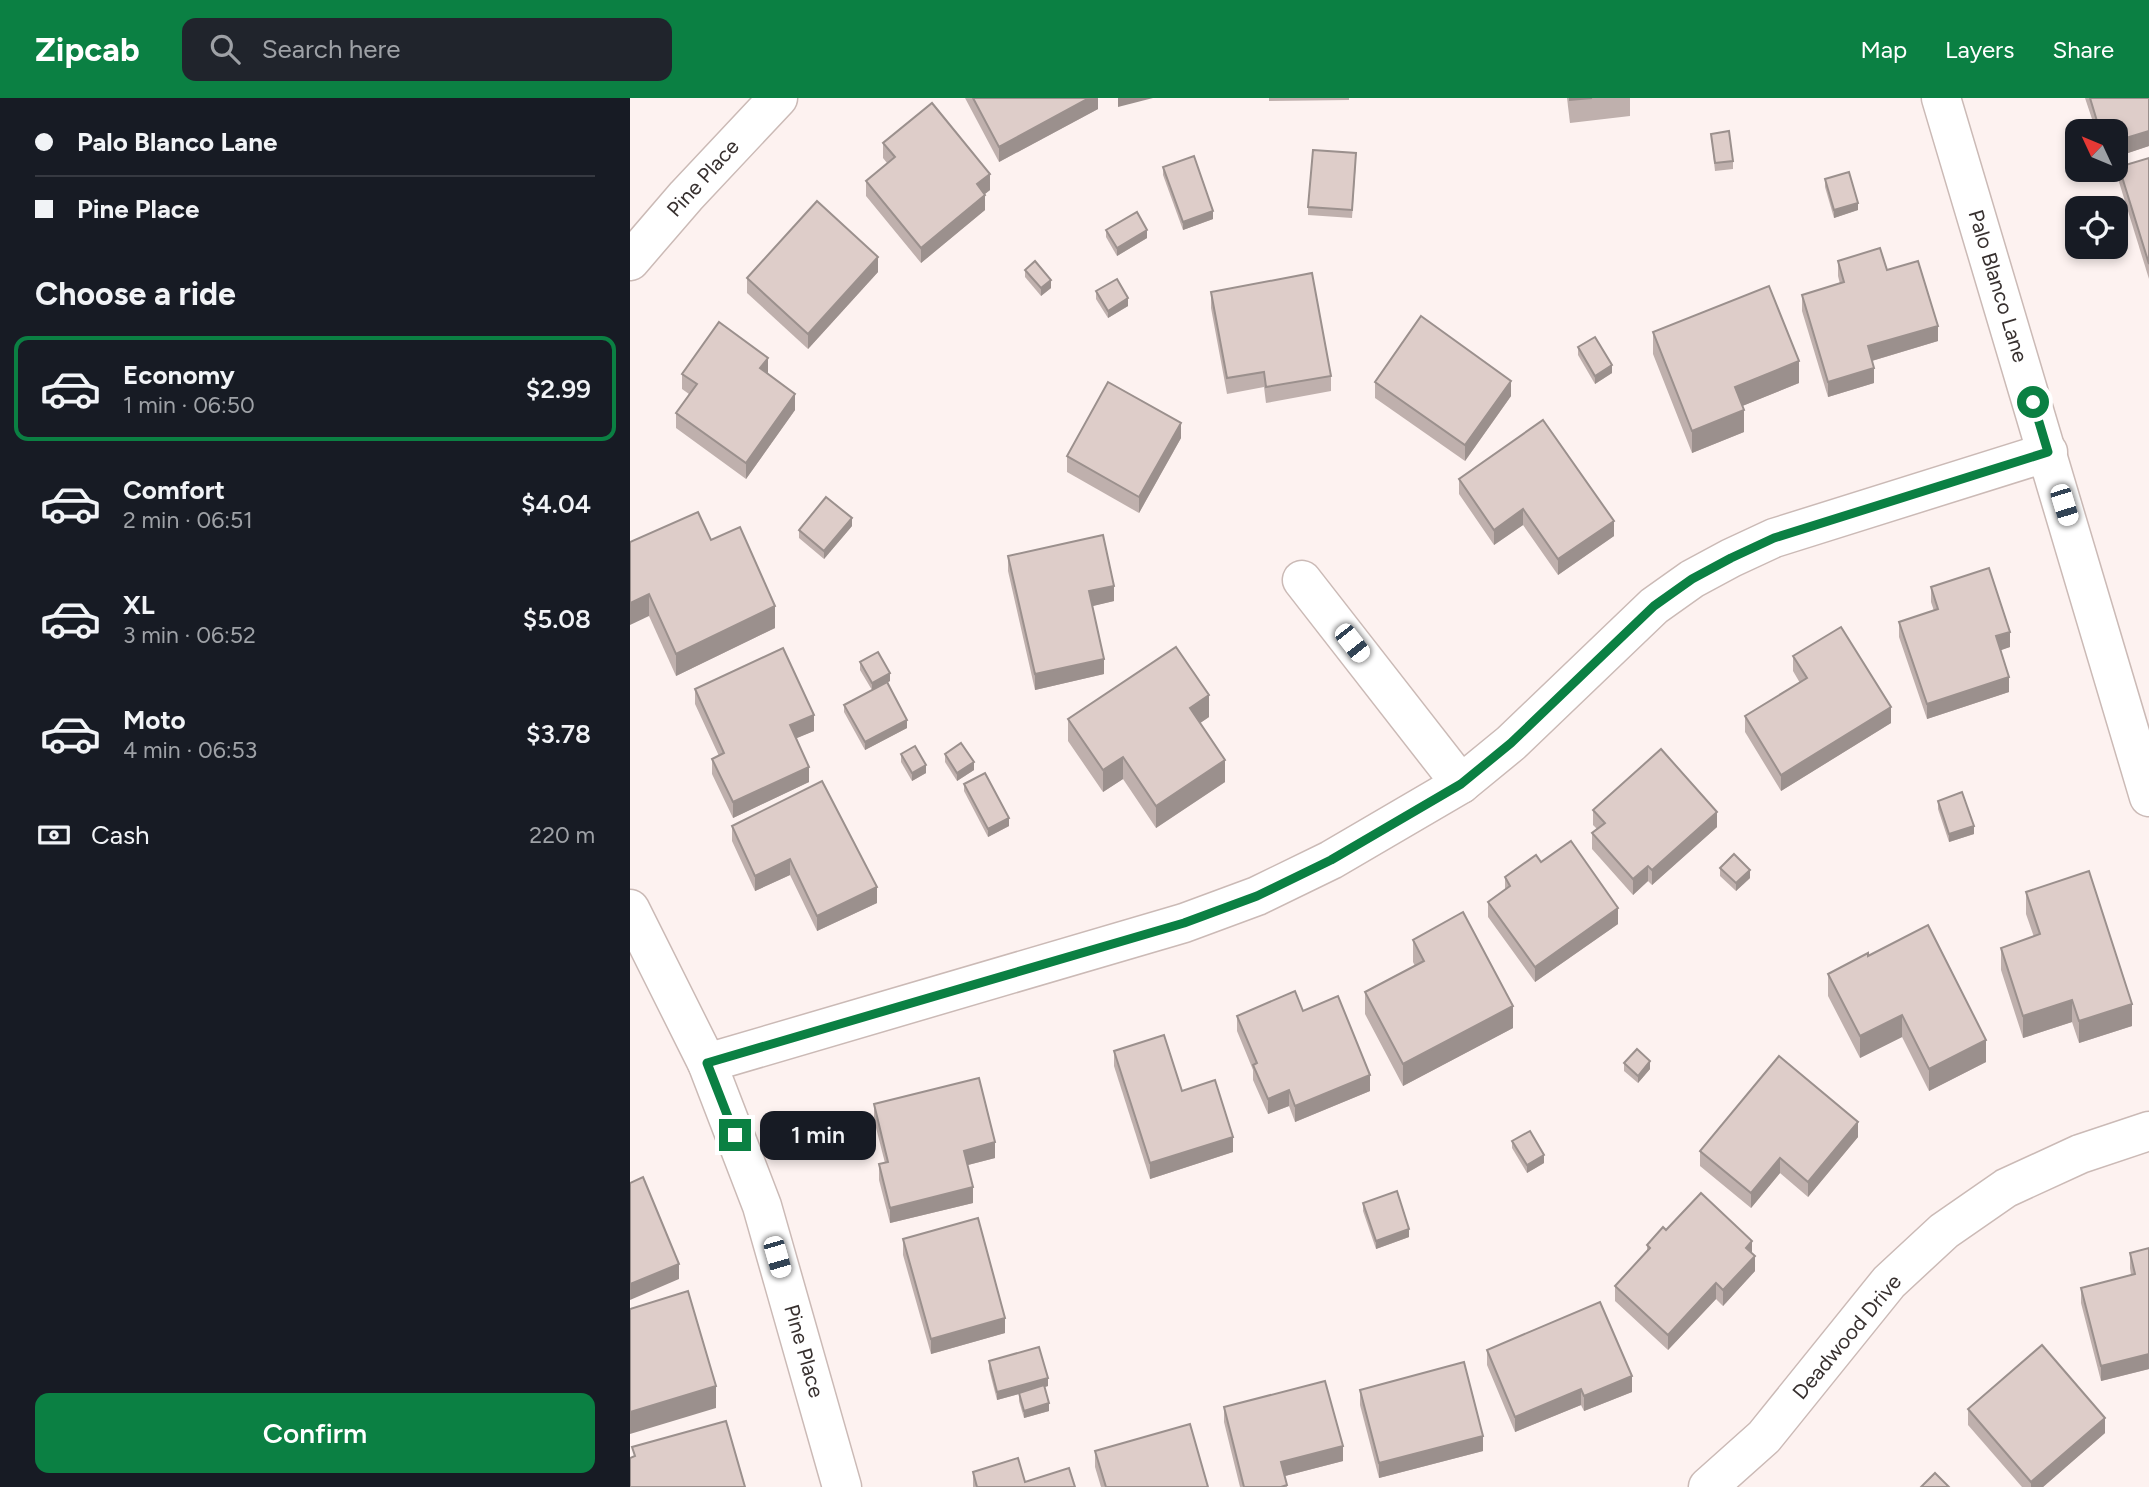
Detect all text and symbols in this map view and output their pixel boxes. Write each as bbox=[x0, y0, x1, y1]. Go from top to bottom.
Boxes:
search box bbox=[182, 18, 672, 81]
text: Zipcab bbox=[35, 30, 140, 69]
icon: search bbox=[206, 30, 244, 68]
text: Search here bbox=[262, 33, 401, 65]
text: Map bbox=[1860, 35, 1907, 64]
text: Layers bbox=[1945, 35, 2014, 64]
text: Share bbox=[2052, 35, 2114, 64]
north arrow bbox=[2065, 119, 2128, 182]
map controls bbox=[2065, 119, 2128, 259]
text: Palo Blanco Lane bbox=[77, 126, 277, 158]
street label: Pine Place bbox=[661, 134, 744, 222]
text: Pine Place bbox=[77, 193, 199, 225]
button: locate bbox=[2065, 196, 2128, 259]
street label: Palo Blanco Lane bbox=[1963, 207, 2034, 365]
text: Choose a ride bbox=[35, 275, 236, 313]
icon: car bbox=[39, 357, 102, 420]
text: Economy bbox=[123, 359, 235, 391]
text: $2.99 bbox=[526, 373, 591, 405]
route start bbox=[2017, 386, 2049, 418]
text: 1 min · 06:50 bbox=[123, 391, 255, 419]
icon: car bbox=[39, 472, 102, 535]
text: Comfort bbox=[123, 474, 225, 506]
car bbox=[2048, 482, 2081, 528]
text: $4.04 bbox=[521, 488, 591, 520]
text: 2 min · 06:51 bbox=[123, 506, 253, 534]
icon: car bbox=[39, 587, 102, 650]
text: XL bbox=[123, 589, 155, 621]
text: $5.08 bbox=[523, 603, 591, 635]
car bbox=[1331, 620, 1374, 666]
text: 3 min · 06:52 bbox=[123, 621, 256, 649]
icon: car bbox=[39, 702, 102, 765]
text: Moto bbox=[123, 704, 186, 736]
text: $3.78 bbox=[526, 718, 591, 750]
text: 4 min · 06:53 bbox=[123, 736, 257, 764]
icon: cash bbox=[35, 816, 73, 854]
text: Cash bbox=[91, 819, 150, 851]
text: 220 m bbox=[529, 821, 595, 849]
callout: 1 min bbox=[760, 1110, 875, 1160]
route end bbox=[719, 1119, 751, 1151]
text: 1 min bbox=[791, 1121, 845, 1149]
car bbox=[762, 1234, 793, 1280]
street label: Deadwood Drive bbox=[1787, 1269, 1906, 1404]
street label: Pine Place bbox=[779, 1301, 830, 1400]
button: Confirm bbox=[35, 1393, 595, 1473]

